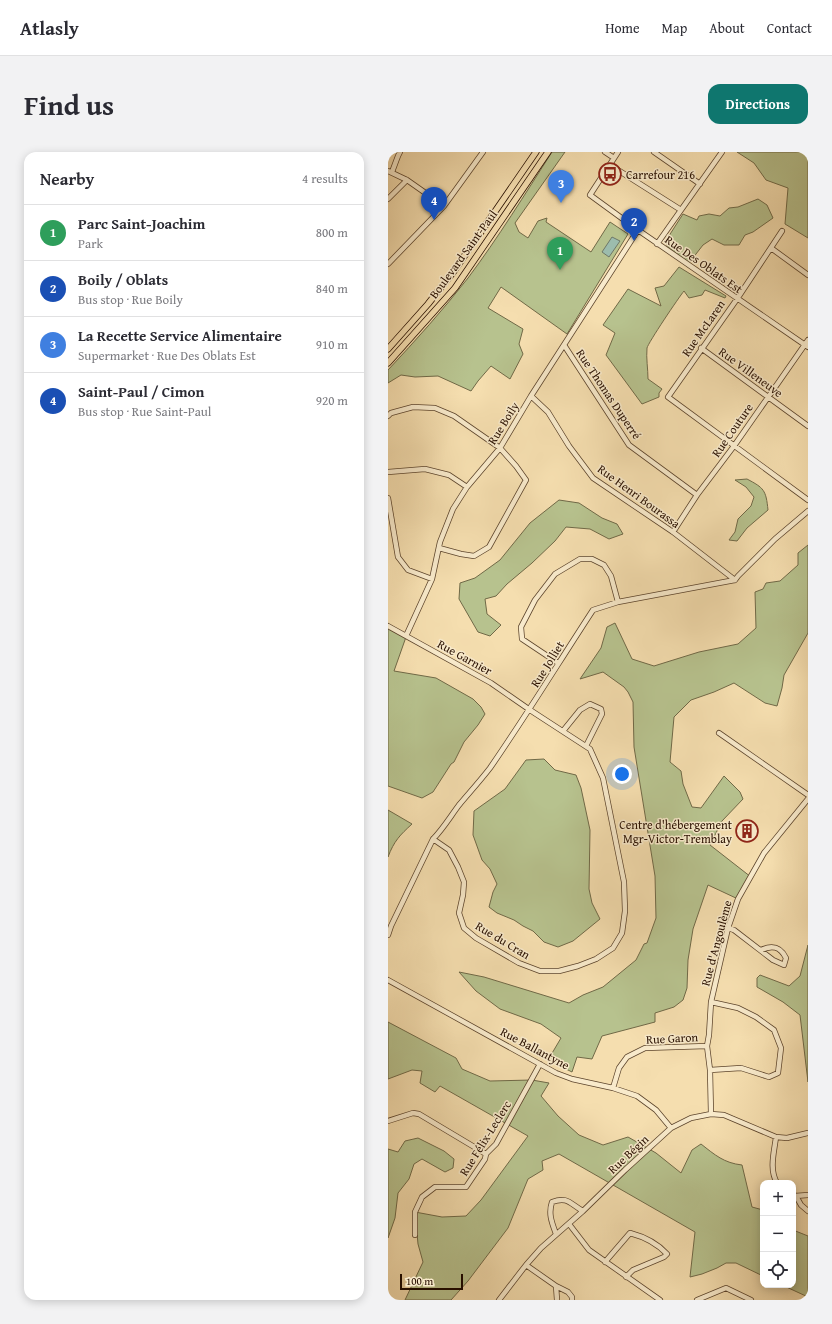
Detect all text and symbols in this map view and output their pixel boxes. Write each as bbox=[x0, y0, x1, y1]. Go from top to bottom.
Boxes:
text: Atlasly bbox=[20, 14, 79, 42]
text: Home bbox=[605, 18, 640, 38]
text: Map bbox=[662, 18, 687, 38]
text: About bbox=[709, 18, 745, 38]
text: Contact bbox=[767, 18, 812, 38]
text: Find us bbox=[24, 84, 114, 125]
button: Directions bbox=[708, 84, 808, 124]
bus stop icon: Carrefour 216 bbox=[597, 161, 623, 187]
text: Nearby bbox=[40, 166, 94, 191]
place label: Carrefour 216 bbox=[626, 166, 695, 183]
text: 4 results bbox=[302, 169, 348, 188]
pin: 3 bbox=[548, 170, 574, 203]
pin: 4 bbox=[421, 187, 447, 220]
street label: Boulevard Saint-Paul bbox=[425, 206, 501, 302]
pin: 2 bbox=[621, 208, 647, 241]
text: Parc Saint-Joachim bbox=[78, 213, 205, 234]
text: 1 bbox=[50, 223, 56, 242]
text: 800 m bbox=[316, 223, 348, 242]
street label: Rue Des Oblats Est bbox=[662, 231, 747, 298]
text: Park bbox=[78, 234, 103, 253]
pin: 1 bbox=[547, 237, 573, 270]
text: Boily / Oblats bbox=[78, 269, 168, 290]
text: 2 bbox=[50, 279, 56, 298]
text: 840 m bbox=[316, 279, 348, 298]
text: Bus stop · Rue Boily bbox=[78, 290, 183, 309]
street label: Rue McLaren bbox=[677, 296, 729, 360]
text: La Recette Service Alimentaire bbox=[78, 325, 282, 346]
text: 3 bbox=[50, 335, 56, 354]
text: 910 m bbox=[316, 335, 348, 354]
street label: Rue Villeneuve bbox=[715, 343, 787, 401]
street label: Rue Thomas Duperré bbox=[572, 345, 646, 443]
text: Supermarket · Rue Des Oblats Est bbox=[78, 346, 256, 365]
text: Saint-Paul / Cimon bbox=[78, 381, 204, 402]
text: 4 bbox=[50, 391, 56, 410]
text: 920 m bbox=[316, 391, 348, 410]
street label: Rue Boily bbox=[483, 398, 523, 448]
street label: Rue Couture bbox=[707, 399, 757, 460]
text: Bus stop · Rue Saint-Paul bbox=[78, 402, 212, 421]
street label: Rue Henri Bourassa bbox=[594, 460, 684, 532]
street label: Rue Garnier bbox=[435, 635, 495, 679]
street label: Rue Jolliet bbox=[526, 637, 568, 690]
your location bbox=[612, 764, 632, 784]
place label: Centre d'hébergement Mgr-Victor-Tremblay bbox=[619, 816, 733, 847]
building icon: Centre d'hébergement Mgr-Victor-Tremblay bbox=[734, 818, 760, 844]
street label: Rue d'Angoulème bbox=[696, 898, 736, 988]
street label: Rue du Cran bbox=[472, 917, 534, 963]
street label: Rue Ballantyne bbox=[498, 1023, 573, 1073]
street label: Rue Garon bbox=[646, 1028, 699, 1048]
street label: Rue Félix-Leclerc bbox=[455, 1097, 515, 1179]
street label: Rue Bégin bbox=[604, 1130, 652, 1177]
map controls bbox=[760, 1180, 796, 1288]
button: + bbox=[760, 1180, 796, 1216]
button: − bbox=[760, 1216, 796, 1252]
button: locate bbox=[760, 1252, 796, 1288]
scale bar bbox=[400, 1272, 463, 1291]
text: 100 m bbox=[406, 1273, 433, 1289]

